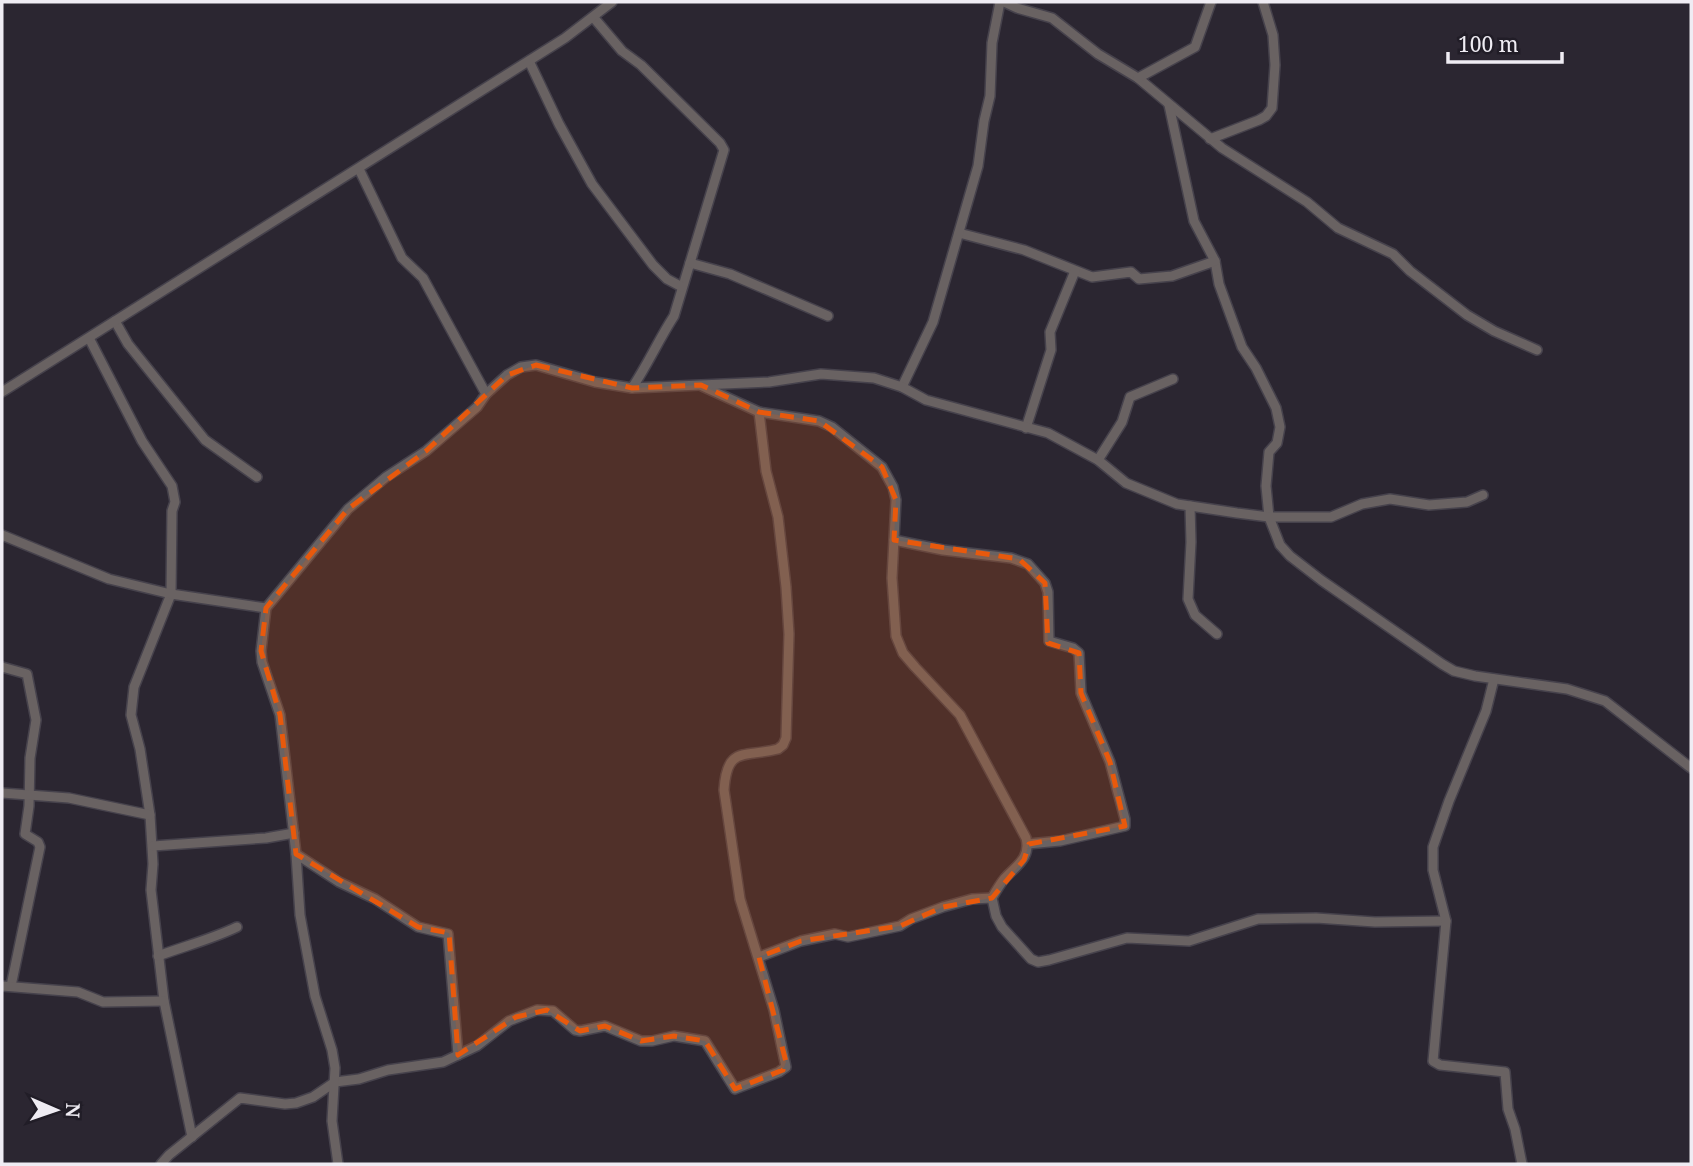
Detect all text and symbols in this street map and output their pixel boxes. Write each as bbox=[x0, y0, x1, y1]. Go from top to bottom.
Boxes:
scale bar bbox=[1448, 21, 1562, 65]
text: 100 m bbox=[1458, 30, 1519, 58]
north arrow bbox=[21, 1075, 91, 1145]
text: N bbox=[60, 1103, 86, 1119]

